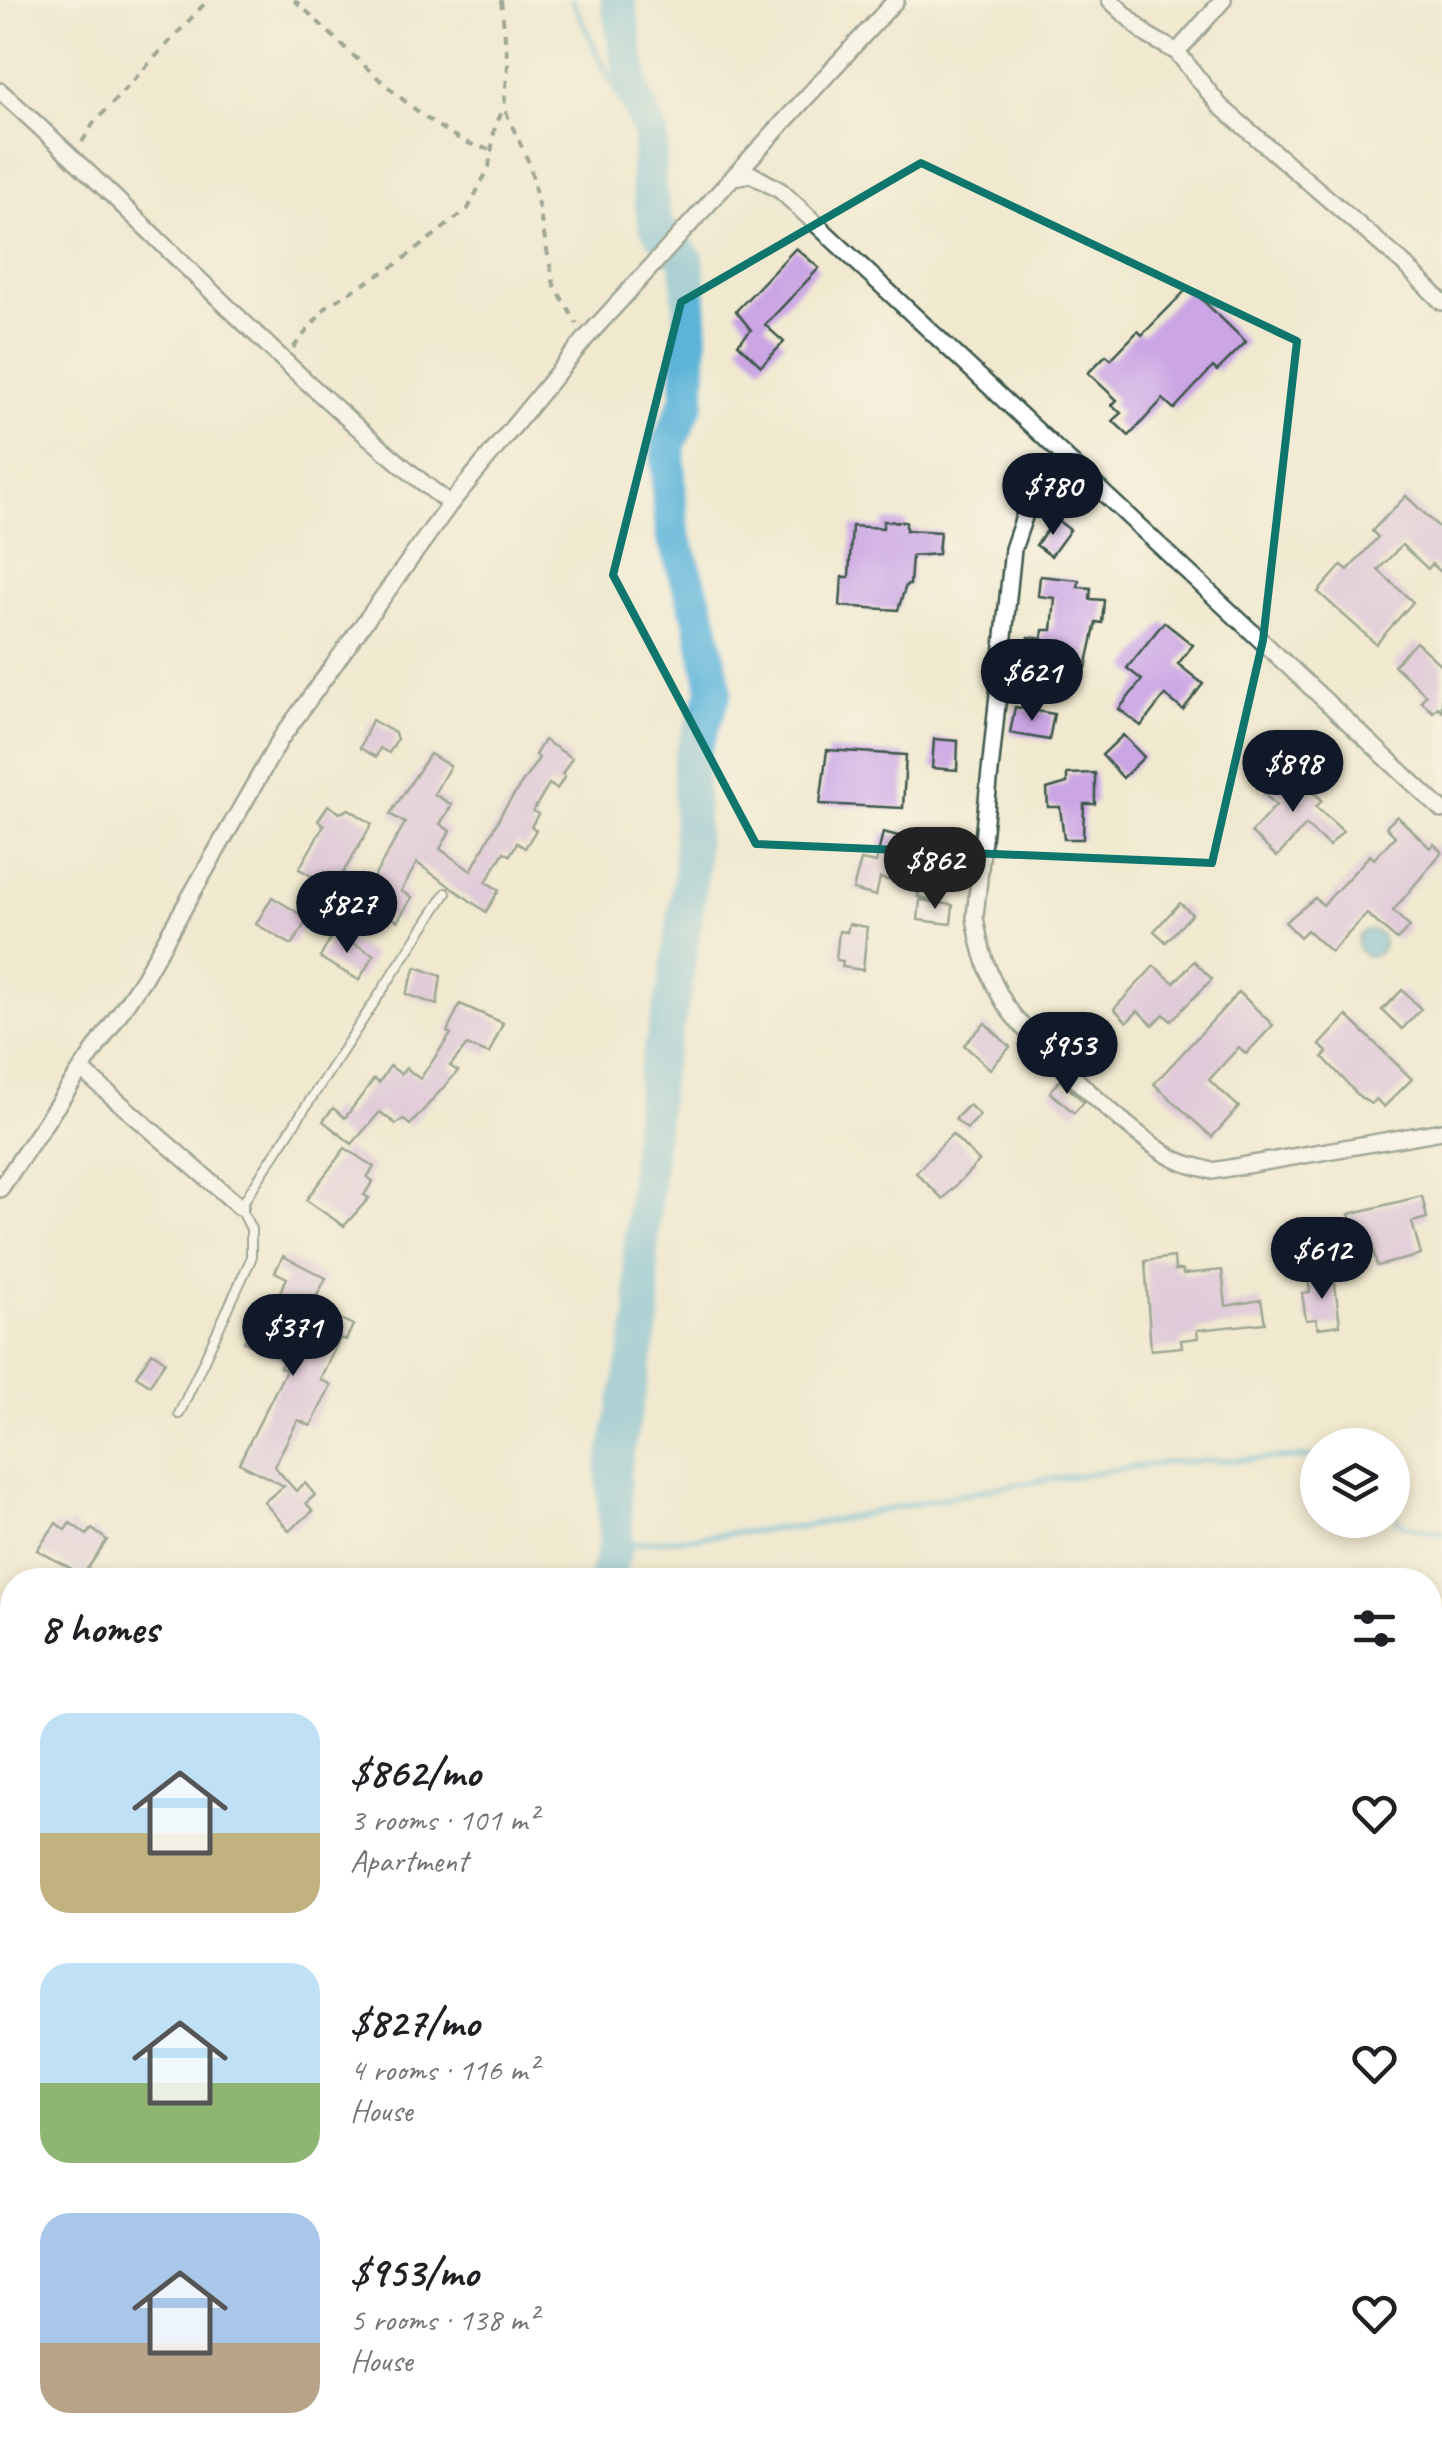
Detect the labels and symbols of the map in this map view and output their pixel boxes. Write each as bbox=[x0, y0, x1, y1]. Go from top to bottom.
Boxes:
pin: $780 bbox=[994, 453, 1112, 538]
pin: $621 bbox=[973, 639, 1091, 724]
pin: $898 bbox=[1234, 730, 1352, 815]
pin: $862 bbox=[876, 827, 994, 912]
pin: $827 bbox=[288, 871, 406, 956]
pin: $953 bbox=[1008, 1012, 1126, 1097]
pin: $612 bbox=[1263, 1217, 1381, 1302]
pin: $371 bbox=[234, 1294, 352, 1379]

